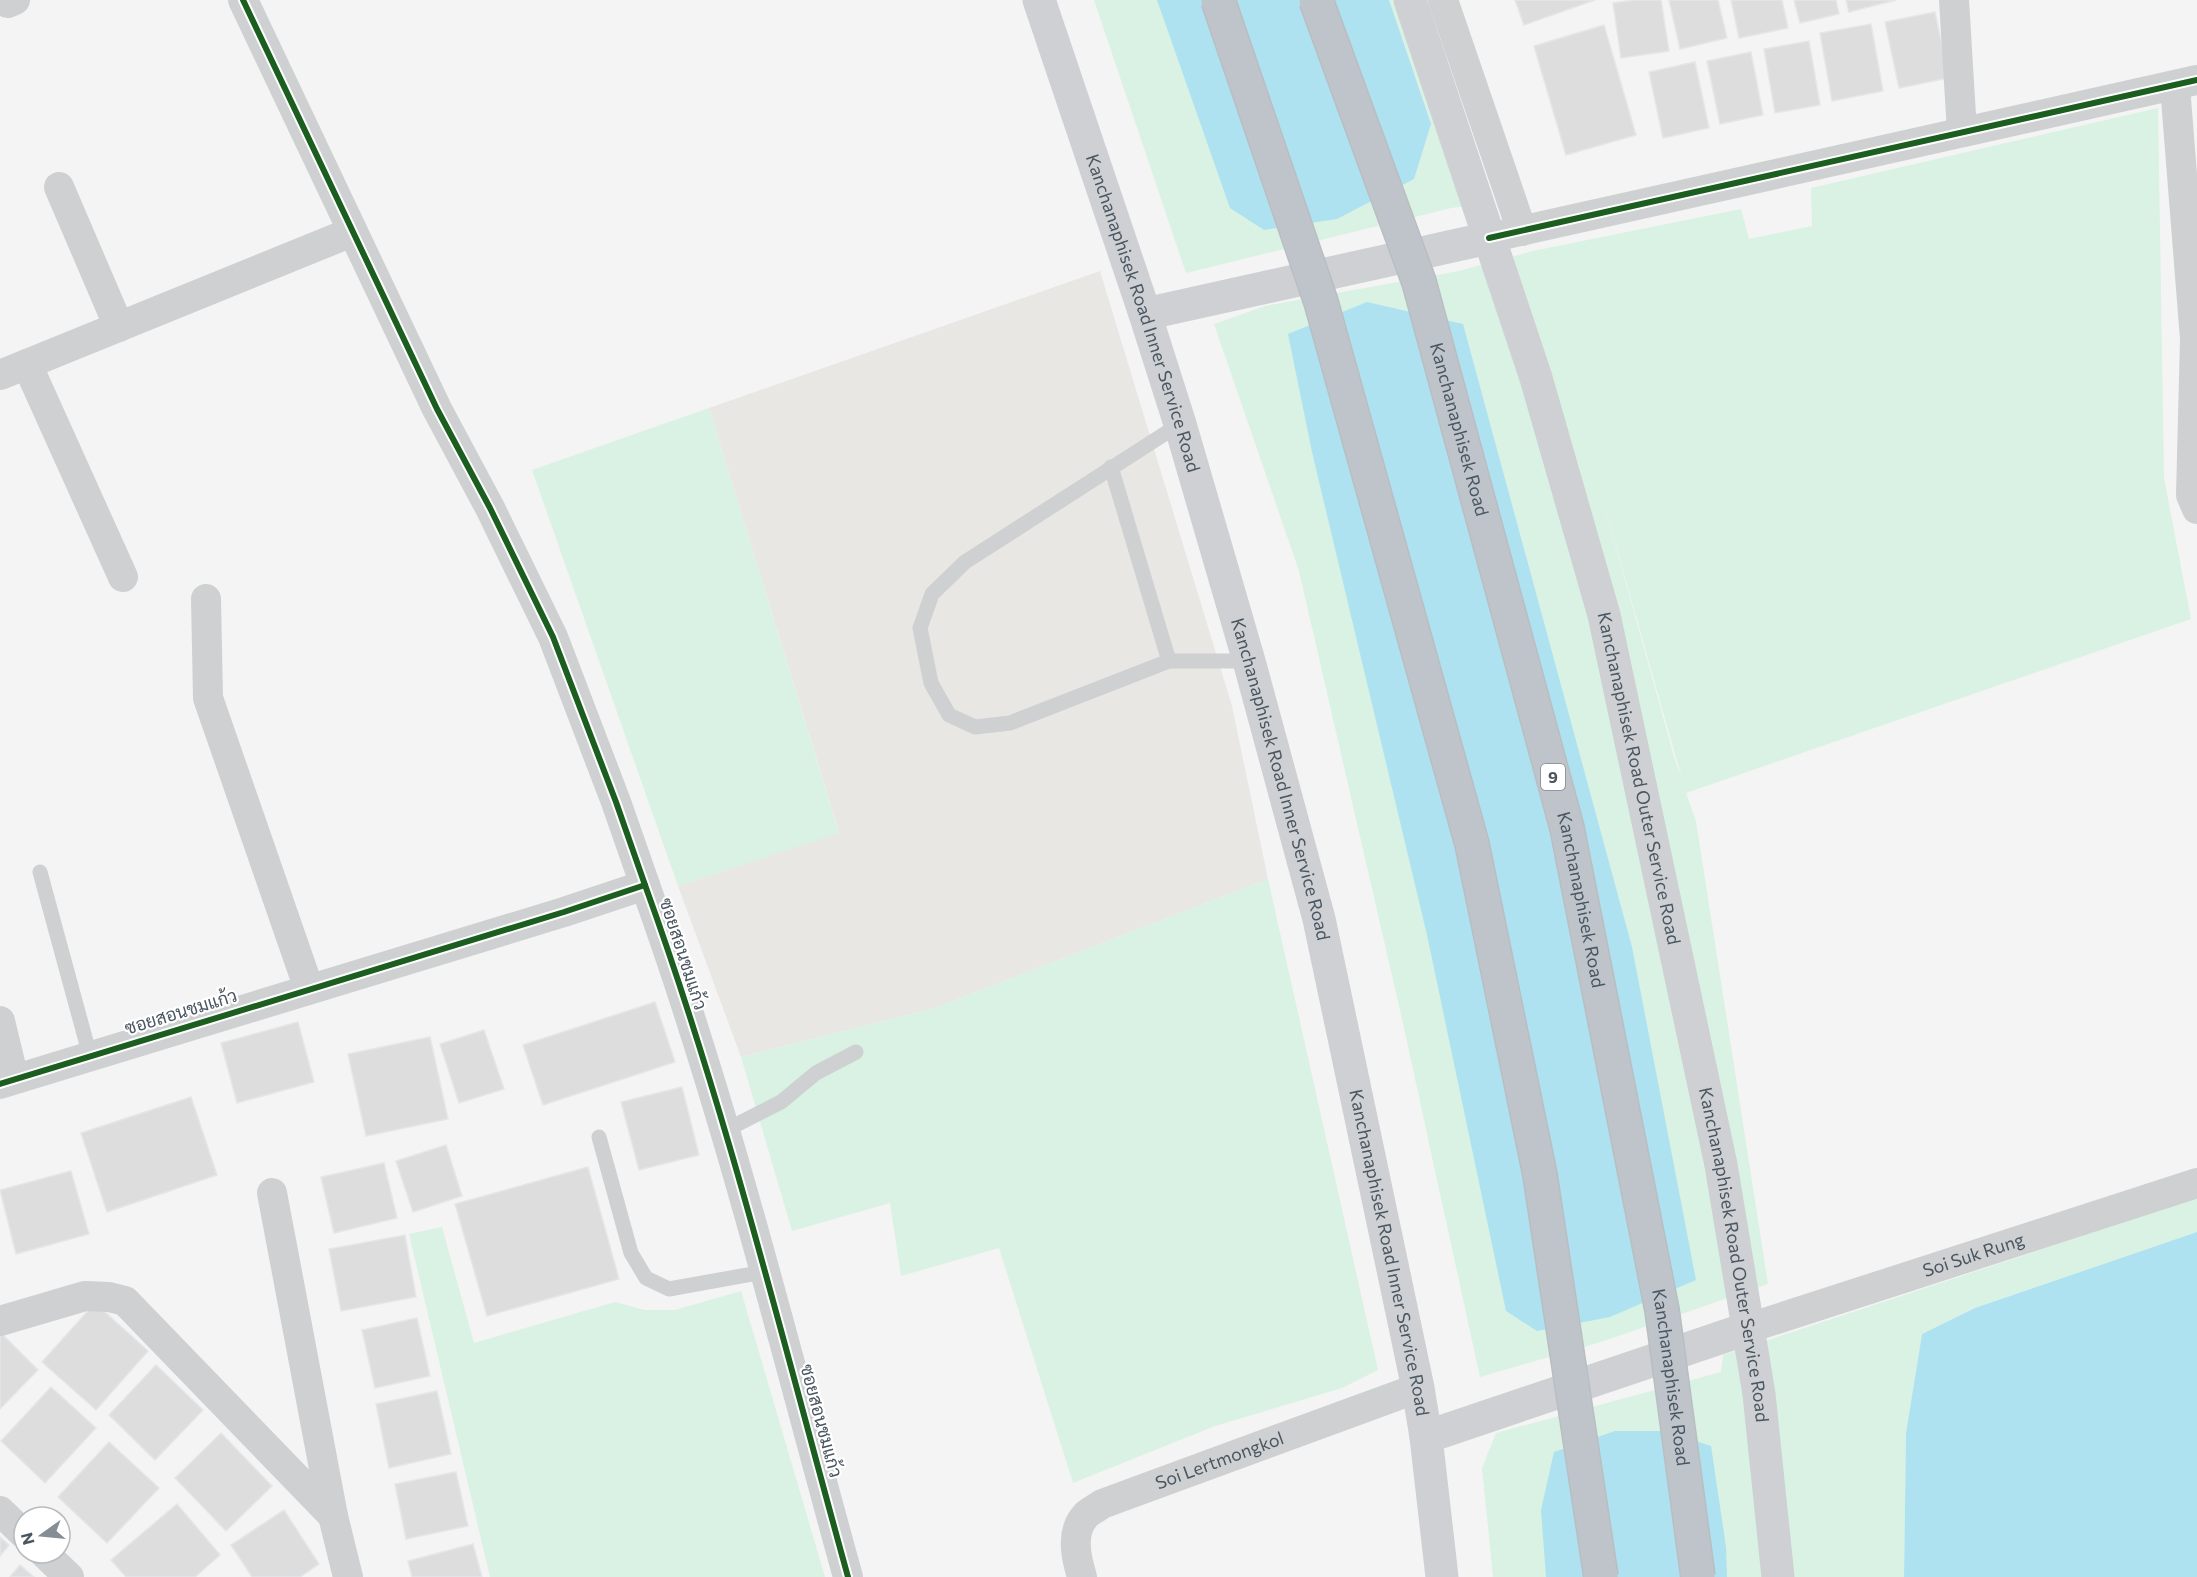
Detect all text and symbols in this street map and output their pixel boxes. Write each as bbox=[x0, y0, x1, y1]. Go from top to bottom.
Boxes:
street label: Kanchanaphisek Road Inner Service Road bbox=[1082, 151, 1205, 475]
street label: Kanchanaphisek Road bbox=[1426, 340, 1494, 518]
street label: Kanchanaphisek Road Outer Service Road bbox=[1594, 610, 1686, 946]
street label: Kanchanaphisek Road Inner Service Road bbox=[1227, 615, 1335, 942]
road number: 9 bbox=[1541, 764, 1565, 790]
street label: Kanchanaphisek Road bbox=[1553, 809, 1610, 989]
street label: ซอยสอนชมแก้ว bbox=[656, 895, 712, 1012]
street label: ซอยสอนชมแก้ว bbox=[122, 984, 240, 1039]
street label: Kanchanaphisek Road Outer Service Road bbox=[1695, 1085, 1774, 1423]
street label: Kanchanaphisek Road Inner Service Road bbox=[1345, 1087, 1434, 1418]
street label: Soi Suk Rung bbox=[1920, 1228, 2027, 1281]
street label: Kanchanaphisek Road bbox=[1648, 1286, 1695, 1467]
street label: ซอยสอนชมแก้ว bbox=[796, 1362, 848, 1480]
street label: Soi Lertmongkol bbox=[1152, 1426, 1287, 1493]
north arrow bbox=[12, 1505, 72, 1565]
text: N bbox=[16, 1531, 38, 1547]

